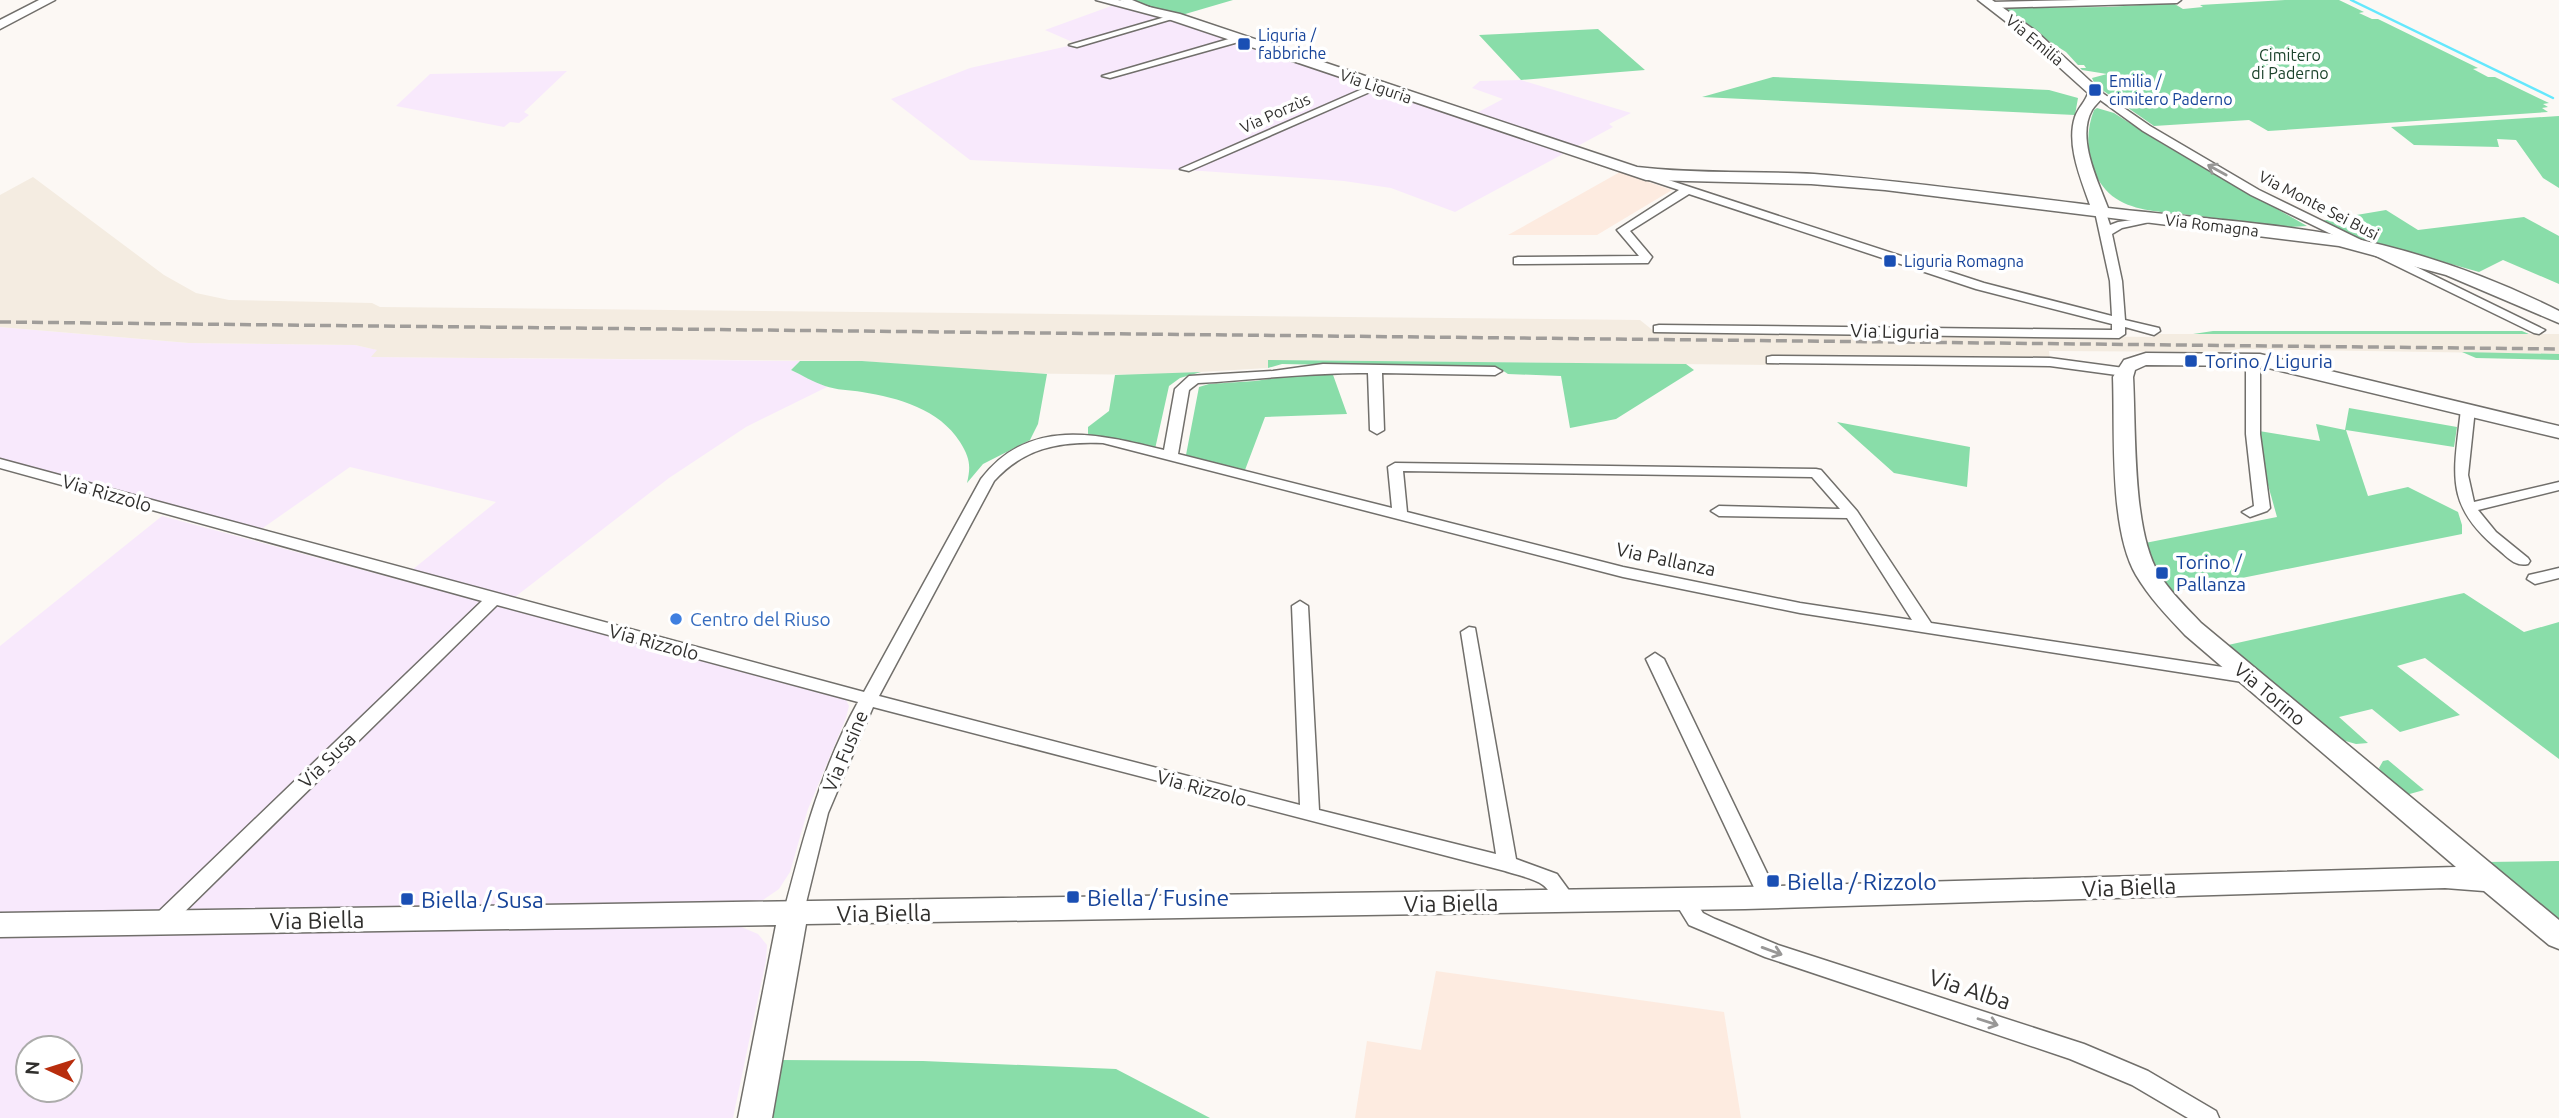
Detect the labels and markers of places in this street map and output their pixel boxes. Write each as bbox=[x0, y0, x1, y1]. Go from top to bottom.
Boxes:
place label: Liguria / fabbriche bbox=[1258, 26, 1326, 62]
marker: Liguria / fabbriche bbox=[1236, 36, 1252, 52]
place label: Emilia / cimitero Paderno bbox=[2109, 72, 2233, 108]
marker: Emilia / cimitero Paderno bbox=[2087, 82, 2103, 98]
place label: Liguria Romagna bbox=[1904, 252, 2024, 270]
marker: Liguria Romagna bbox=[1882, 253, 1898, 269]
place label: Torino / Liguria bbox=[2205, 350, 2333, 372]
marker: Torino / Liguria bbox=[2183, 353, 2199, 369]
place label: Torino / Pallanza bbox=[2176, 551, 2246, 595]
marker: Torino / Pallanza bbox=[2154, 565, 2170, 581]
place label: Centro del Riuso bbox=[690, 608, 831, 630]
marker: Centro del Riuso bbox=[668, 611, 684, 627]
place label: Biella / Rizzolo bbox=[1787, 869, 1937, 894]
marker: Biella / Rizzolo bbox=[1765, 873, 1781, 889]
place label: Biella / Fusine bbox=[1087, 885, 1229, 910]
place label: Biella / Susa bbox=[421, 887, 544, 912]
marker: Biella / Fusine bbox=[1065, 889, 1081, 905]
marker: Biella / Susa bbox=[399, 891, 415, 907]

